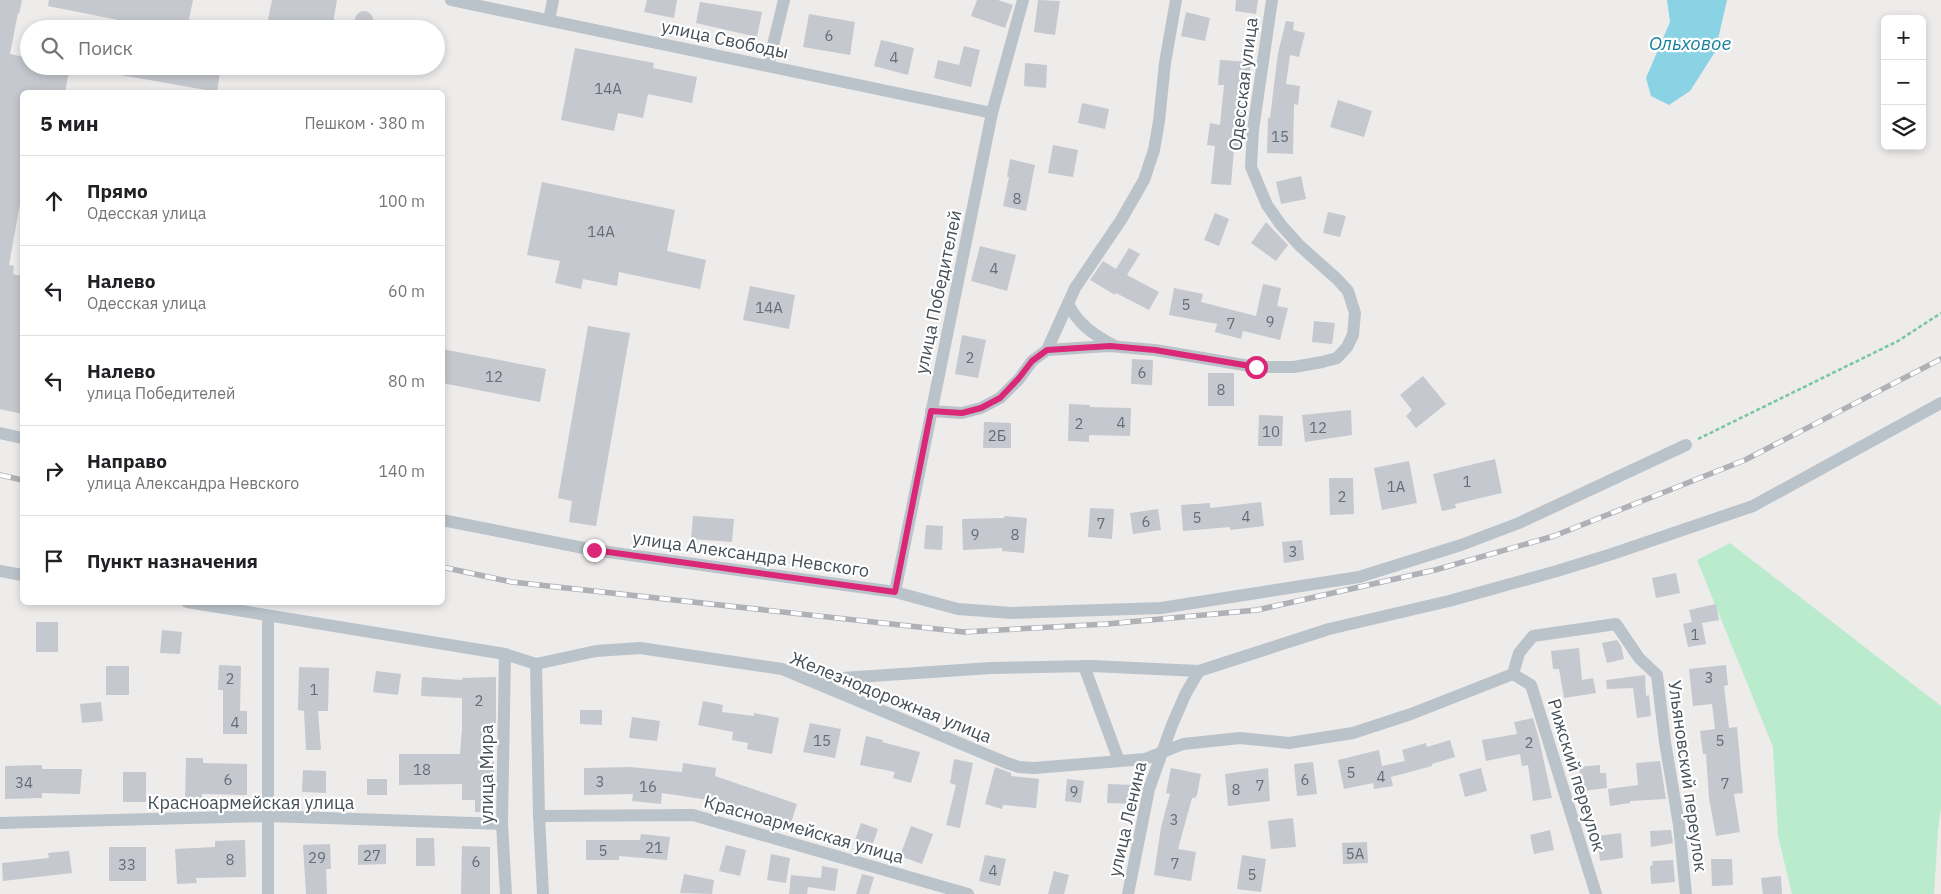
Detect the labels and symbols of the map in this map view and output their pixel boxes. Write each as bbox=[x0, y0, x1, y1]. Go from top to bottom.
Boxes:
street label: улица Свободы bbox=[659, 14, 791, 64]
street label: Одесская улица bbox=[1223, 16, 1263, 152]
house number: 6 bbox=[824, 26, 834, 45]
water label: Ольховое bbox=[1649, 31, 1731, 55]
house number: 4 bbox=[889, 48, 899, 67]
house number: 14А bbox=[594, 79, 622, 98]
house number: 15 bbox=[1271, 127, 1289, 146]
house number: 8 bbox=[1012, 189, 1022, 208]
street label: улица Победителей bbox=[909, 208, 967, 376]
house number: 14А bbox=[587, 222, 615, 241]
house number: 4 bbox=[989, 259, 999, 278]
house number: 5 bbox=[1181, 295, 1191, 314]
house number: 14А bbox=[755, 298, 783, 317]
house number: 9 bbox=[1265, 312, 1275, 331]
house number: 7 bbox=[1226, 314, 1236, 333]
house number: 2 bbox=[965, 348, 975, 367]
route start bbox=[1245, 356, 1268, 379]
house number: 6 bbox=[1137, 363, 1147, 382]
house number: 12 bbox=[485, 367, 503, 386]
house number: 8 bbox=[1216, 380, 1226, 399]
house number: 4 bbox=[1116, 413, 1126, 432]
house number: 2 bbox=[1074, 414, 1084, 433]
house number: 12 bbox=[1309, 418, 1327, 437]
house number: 10 bbox=[1262, 422, 1280, 441]
house number: 2Б bbox=[988, 426, 1006, 445]
house number: 1 bbox=[1462, 472, 1472, 491]
house number: 1А bbox=[1387, 477, 1406, 496]
house number: 2 bbox=[1337, 487, 1347, 506]
house number: 4 bbox=[1241, 507, 1251, 526]
house number: 5 bbox=[1192, 508, 1202, 527]
house number: 6 bbox=[1141, 512, 1151, 531]
house number: 7 bbox=[1096, 514, 1106, 533]
house number: 9 bbox=[970, 525, 980, 544]
house number: 8 bbox=[1010, 525, 1020, 544]
street label: улица Александра Невского bbox=[631, 526, 871, 582]
route end bbox=[583, 539, 606, 562]
house number: 3 bbox=[1288, 542, 1298, 561]
house number: 1 bbox=[1690, 625, 1700, 644]
street label: Железнодорожная улица bbox=[787, 646, 996, 748]
house number: 3 bbox=[1704, 668, 1714, 687]
house number: 2 bbox=[225, 669, 235, 688]
street label: Ульяновский переулок bbox=[1663, 679, 1713, 873]
house number: 1 bbox=[309, 680, 319, 699]
house number: 2 bbox=[474, 691, 484, 710]
street label: Рижский переулок bbox=[1543, 696, 1611, 854]
house number: 4 bbox=[230, 713, 240, 732]
street label: улица Мира bbox=[475, 724, 498, 824]
house number: 15 bbox=[813, 731, 831, 750]
house number: 5 bbox=[1715, 731, 1725, 750]
house number: 2 bbox=[1524, 733, 1534, 752]
street label: улица Ленина bbox=[1103, 759, 1152, 879]
house number: 18 bbox=[413, 760, 431, 779]
house number: 5 bbox=[1346, 763, 1356, 782]
house number: 4 bbox=[1376, 767, 1386, 786]
house number: 6 bbox=[223, 770, 233, 789]
house number: 6 bbox=[1300, 770, 1310, 789]
house number: 3 bbox=[595, 772, 605, 791]
house number: 34 bbox=[15, 773, 33, 792]
house number: 7 bbox=[1720, 774, 1730, 793]
house number: 7 bbox=[1255, 776, 1265, 795]
house number: 16 bbox=[639, 777, 657, 796]
house number: 8 bbox=[1231, 780, 1241, 799]
house number: 9 bbox=[1069, 782, 1079, 801]
street label: Красноармейская улица bbox=[701, 789, 907, 869]
street label: Красноармейская улица bbox=[148, 791, 355, 814]
house number: 3 bbox=[1169, 810, 1179, 829]
house number: 21 bbox=[645, 838, 663, 857]
house number: 5 bbox=[598, 841, 608, 860]
house number: 5А bbox=[1346, 844, 1365, 863]
house number: 27 bbox=[363, 846, 381, 865]
house number: 29 bbox=[308, 848, 326, 867]
house number: 8 bbox=[225, 850, 235, 869]
house number: 6 bbox=[471, 852, 481, 871]
house number: 7 bbox=[1170, 854, 1180, 873]
house number: 33 bbox=[118, 855, 136, 874]
house number: 4 bbox=[988, 861, 998, 880]
house number: 5 bbox=[1247, 865, 1257, 884]

